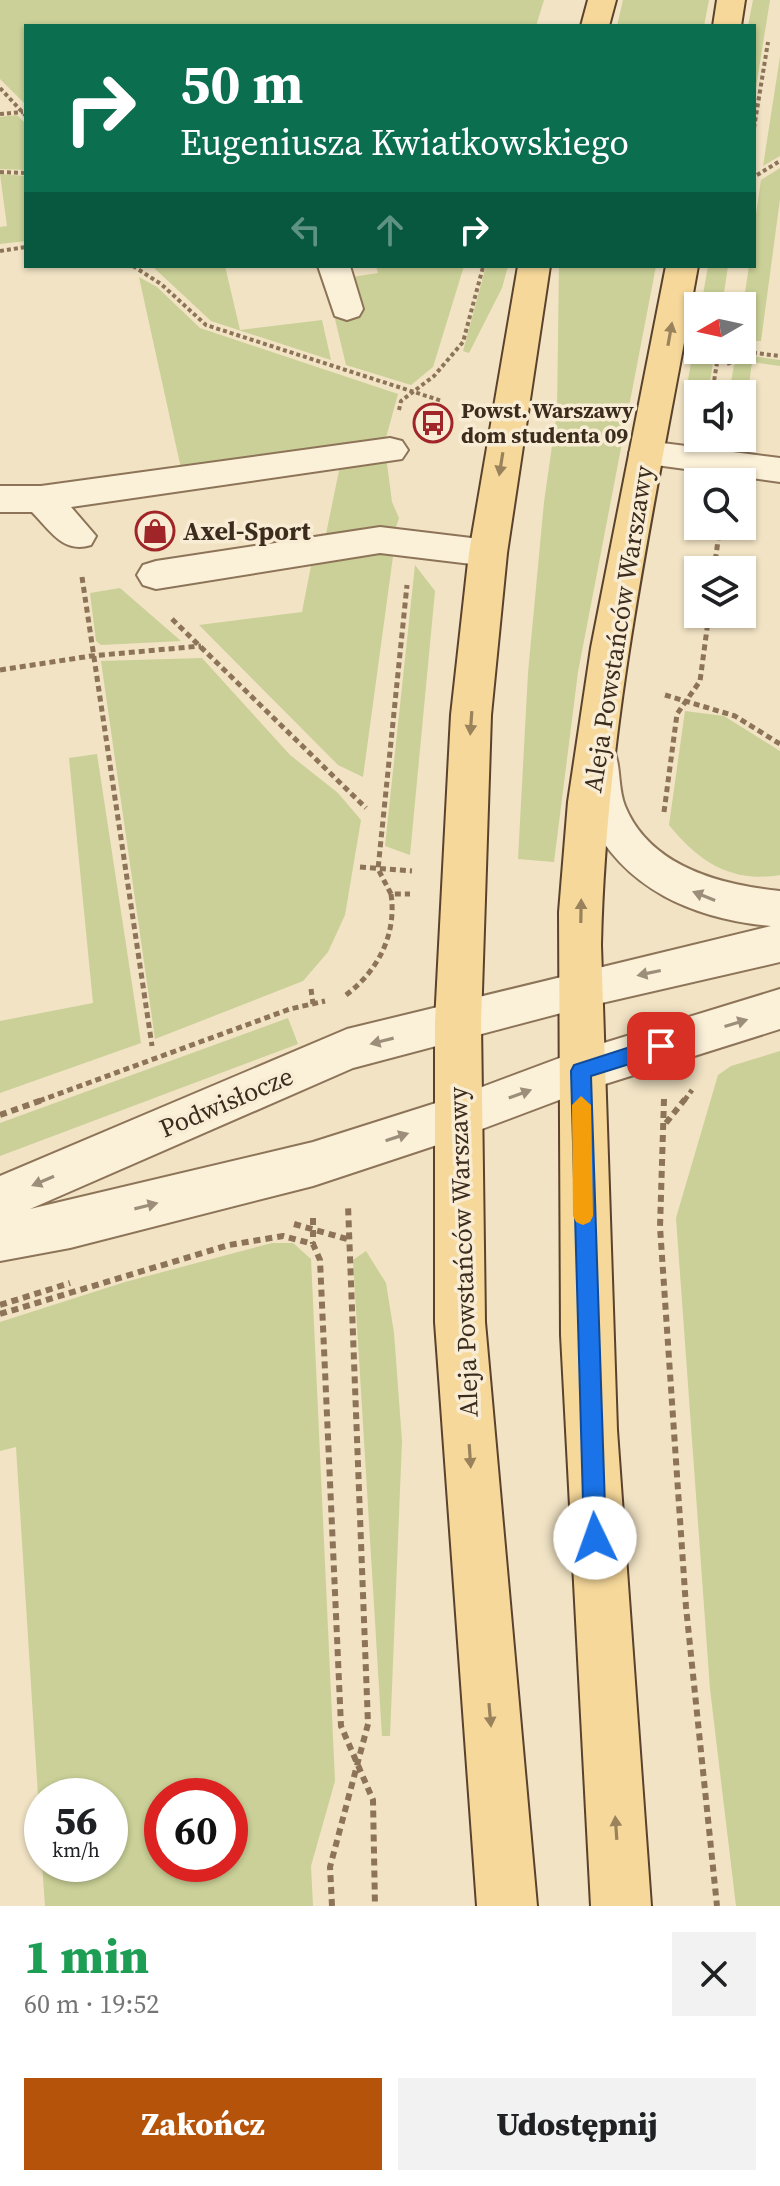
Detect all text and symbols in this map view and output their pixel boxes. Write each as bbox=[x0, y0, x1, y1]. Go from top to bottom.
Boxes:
text: 50 m bbox=[180, 45, 303, 122]
icon: right bbox=[48, 56, 152, 160]
text: Eugeniusza Kwiatkowskiego bbox=[180, 118, 629, 167]
icon: left bbox=[284, 208, 328, 252]
icon: ahead bbox=[368, 208, 412, 252]
icon: right bbox=[452, 208, 496, 252]
north arrow bbox=[684, 292, 756, 364]
map controls bbox=[684, 292, 756, 628]
one-way arrow bbox=[664, 321, 676, 346]
button: sound bbox=[684, 380, 756, 452]
place label: Powst. Warszawy dom studenta 09 bbox=[461, 395, 634, 450]
bus stop icon: Powst. Warszawy dom studenta 09 bbox=[412, 402, 454, 444]
one-way arrow bbox=[494, 452, 507, 477]
street label: Aleja Powstańców Warszawy bbox=[574, 462, 662, 795]
button: search bbox=[684, 468, 756, 540]
shop icon: Axel-Sport bbox=[134, 510, 176, 552]
place label: Axel-Sport bbox=[183, 513, 311, 549]
button: layers bbox=[684, 556, 756, 628]
one-way arrow bbox=[464, 711, 477, 736]
one-way arrow bbox=[692, 889, 716, 902]
one-way arrow bbox=[575, 898, 587, 923]
one-way arrow bbox=[637, 967, 662, 980]
pin bbox=[627, 1012, 695, 1080]
one-way arrow bbox=[724, 1016, 748, 1028]
icon: arrive bbox=[639, 1024, 683, 1068]
one-way arrow bbox=[369, 1035, 394, 1047]
street label: Podwisłocze bbox=[154, 1058, 298, 1146]
street label: Aleja Powstańców Warszawy bbox=[439, 1086, 487, 1418]
one-way arrow bbox=[508, 1087, 532, 1100]
one-way arrow bbox=[385, 1130, 409, 1142]
one-way arrow bbox=[31, 1174, 55, 1187]
one-way arrow bbox=[134, 1200, 159, 1212]
one-way arrow bbox=[464, 1444, 477, 1469]
position arrow bbox=[553, 1496, 637, 1580]
one-way arrow bbox=[484, 1703, 497, 1728]
speed limit sign: 60 bbox=[144, 1778, 248, 1882]
text: 56 bbox=[54, 1793, 98, 1847]
one-way arrow bbox=[609, 1815, 622, 1840]
text: km/h bbox=[52, 1836, 100, 1864]
text: 1 min bbox=[24, 1923, 149, 1989]
button: close bbox=[672, 1932, 756, 2016]
text: 60 m · 19:52 bbox=[24, 1986, 159, 2022]
button: Zakończ bbox=[24, 2078, 382, 2170]
button: Udostępnij bbox=[398, 2078, 756, 2170]

